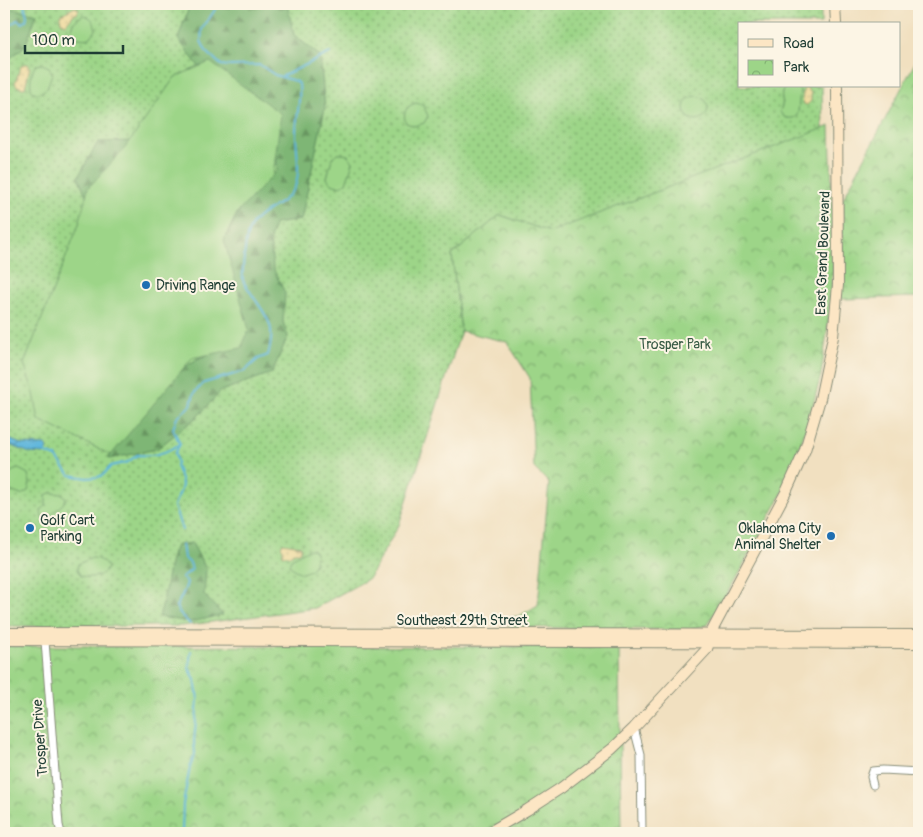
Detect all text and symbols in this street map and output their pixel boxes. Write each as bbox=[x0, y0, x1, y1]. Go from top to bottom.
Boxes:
scale bar bbox=[25, 22, 122, 54]
legend bbox=[738, 22, 900, 88]
text: 100 m bbox=[32, 31, 75, 50]
text: Road bbox=[783, 34, 814, 53]
text: Park bbox=[783, 58, 810, 77]
street label: East Grand Boulevard bbox=[812, 191, 834, 315]
place label: Driving Range bbox=[156, 277, 236, 294]
marker: Driving Range bbox=[140, 279, 152, 291]
park label: Trosper Park bbox=[639, 336, 711, 353]
place label: Golf Cart Parking bbox=[40, 512, 95, 545]
place label: Oklahoma City Animal Shelter bbox=[734, 520, 821, 553]
marker: Golf Cart Parking bbox=[24, 522, 36, 534]
marker: Oklahoma City Animal Shelter bbox=[825, 530, 837, 542]
street label: Southeast 29th Street bbox=[396, 612, 528, 629]
street label: Trosper Drive bbox=[29, 699, 51, 777]

